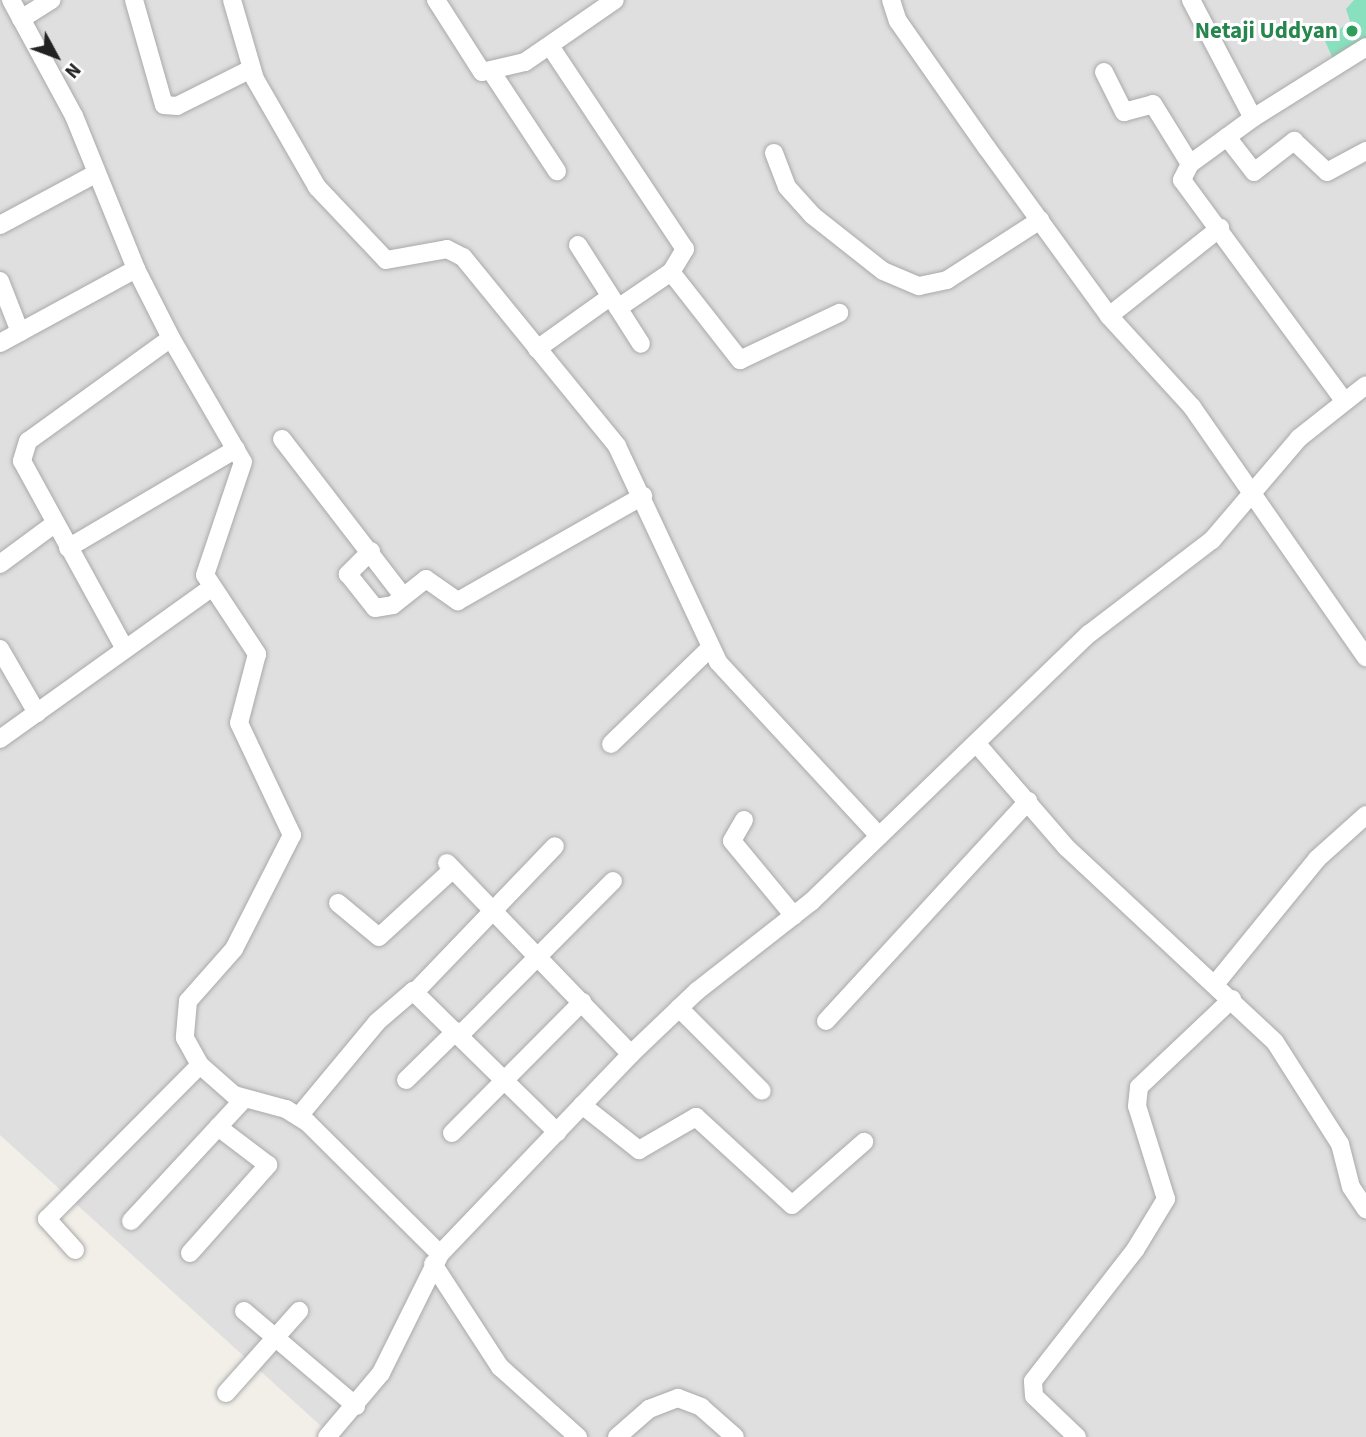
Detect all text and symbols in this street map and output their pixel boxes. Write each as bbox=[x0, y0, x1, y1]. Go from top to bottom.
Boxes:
place label: Netaji Uddyan bbox=[1195, 17, 1338, 45]
north arrow bbox=[21, 21, 91, 91]
marker: Netaji Uddyan bbox=[1344, 23, 1360, 39]
text: N bbox=[58, 56, 87, 84]

